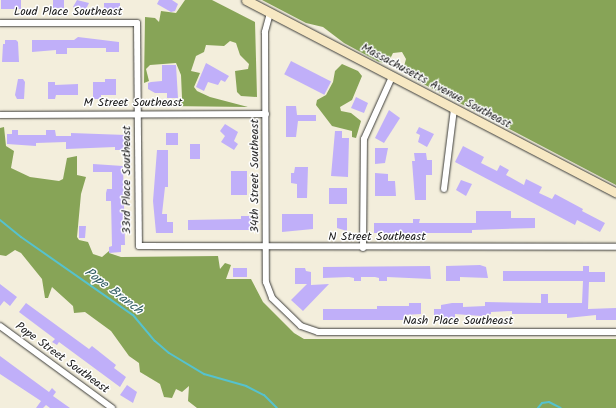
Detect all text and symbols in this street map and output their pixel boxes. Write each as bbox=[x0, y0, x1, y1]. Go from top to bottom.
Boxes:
street label: Loud Place Southeast bbox=[14, 5, 122, 19]
street label: Massachusetts Avenue Southeast bbox=[359, 40, 513, 132]
street label: M Street Southeast bbox=[84, 96, 182, 110]
street label: 34th Street Southeast bbox=[248, 119, 262, 233]
street label: 33rd Place Southeast bbox=[120, 126, 134, 234]
street label: N Street Southeast bbox=[328, 230, 426, 244]
water label: Pope Branch bbox=[81, 265, 145, 319]
street label: Nash Place Southeast bbox=[403, 314, 513, 328]
street label: Pope Street Southeast bbox=[12, 319, 112, 397]

